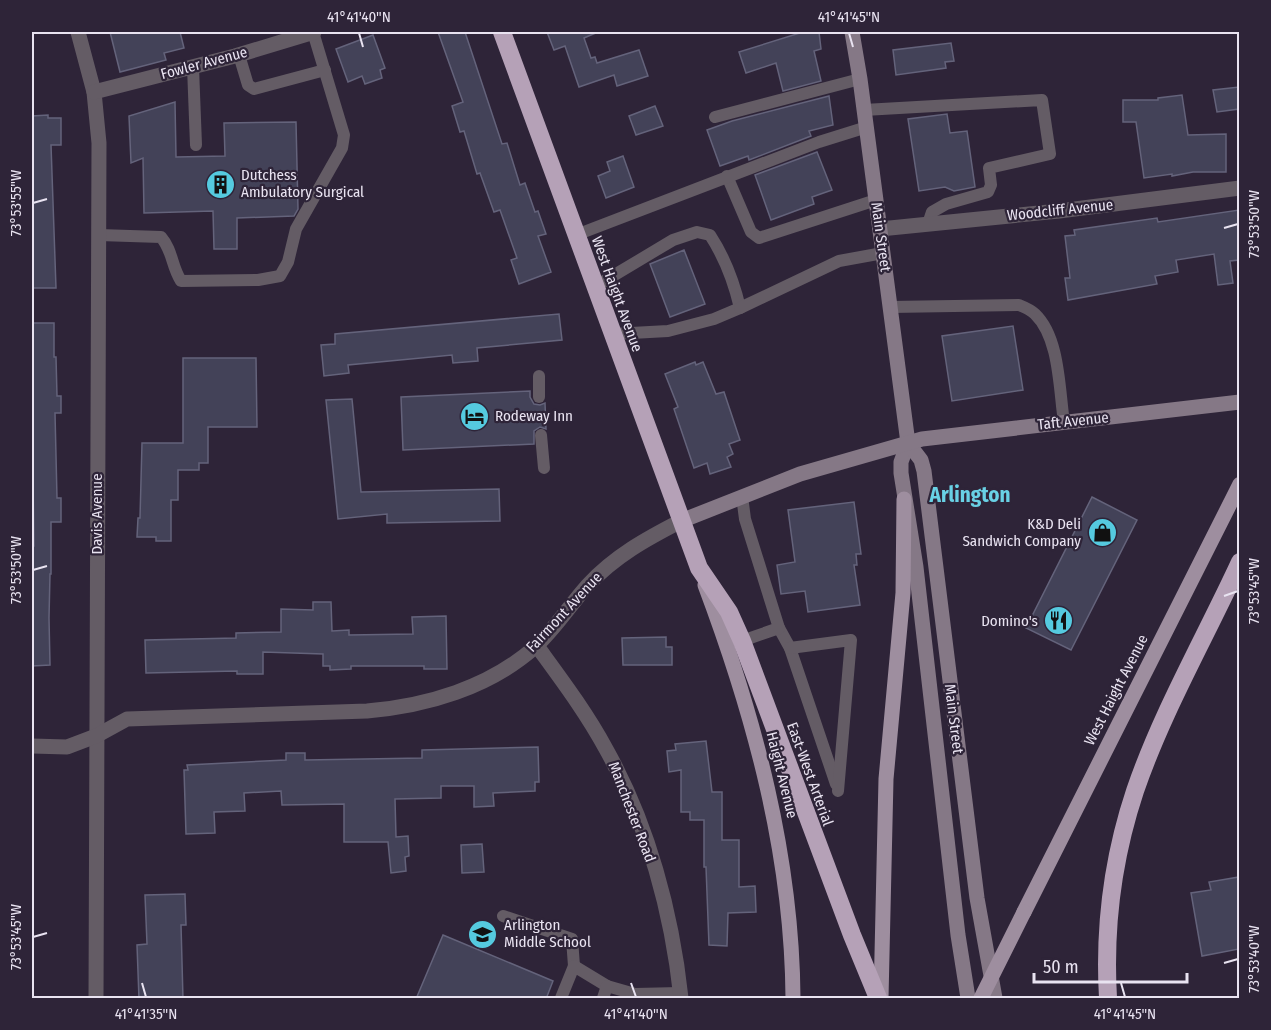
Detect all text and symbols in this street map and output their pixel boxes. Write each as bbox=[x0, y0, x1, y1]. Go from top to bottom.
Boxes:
text: 41°41'40"N bbox=[327, 8, 391, 26]
text: 41°41'45"N bbox=[818, 8, 880, 26]
street label: Fowler Avenue bbox=[159, 43, 249, 83]
place label: Dutchess Ambulatory Surgical bbox=[241, 166, 364, 201]
building icon: Dutchess Ambulatory Surgical bbox=[204, 168, 236, 200]
text: 73°53'55"W bbox=[7, 170, 25, 236]
text: 73°53'50"W bbox=[1245, 190, 1263, 258]
street label: Woodcliff Avenue bbox=[1006, 195, 1114, 225]
street label: Main Street bbox=[867, 201, 895, 273]
street label: West Haight Avenue bbox=[588, 234, 646, 354]
hotel icon: Rodeway Inn bbox=[458, 400, 490, 432]
place label: Rodeway Inn bbox=[495, 407, 573, 425]
street label: Taft Avenue bbox=[1036, 408, 1110, 434]
street label: Davis Avenue bbox=[88, 473, 106, 555]
district label: Arlington bbox=[929, 482, 1010, 508]
place label: K&D Deli Sandwich Company bbox=[962, 515, 1081, 550]
shop icon: K&D Deli Sandwich Company bbox=[1086, 517, 1118, 549]
text: 73°53'50"W bbox=[7, 536, 25, 604]
text: 73°53'45"W bbox=[1245, 558, 1263, 624]
street label: Fairmont Avenue bbox=[522, 568, 606, 656]
restaurant icon: Domino's bbox=[1043, 605, 1075, 637]
place label: Domino's bbox=[981, 612, 1038, 630]
street label: West Haight Avenue bbox=[1080, 632, 1152, 748]
street label: Main Street bbox=[941, 683, 967, 755]
street label: East-West Arterial bbox=[783, 720, 837, 828]
street label: Haight Avenue bbox=[763, 730, 801, 820]
street label: Manchester Road bbox=[605, 759, 659, 865]
text: 73°53'45"W bbox=[7, 904, 25, 970]
place label: Arlington Middle School bbox=[504, 916, 591, 951]
school or university icon: Arlington Middle School bbox=[467, 918, 499, 950]
text: 73°53'40"W bbox=[1245, 925, 1263, 993]
scale bar bbox=[1034, 946, 1187, 984]
text: 50 m bbox=[1043, 956, 1079, 978]
text: 41°41'35"N bbox=[115, 1005, 177, 1023]
text: 41°41'40"N bbox=[604, 1005, 668, 1023]
text: 41°41'45"N bbox=[1094, 1005, 1156, 1023]

